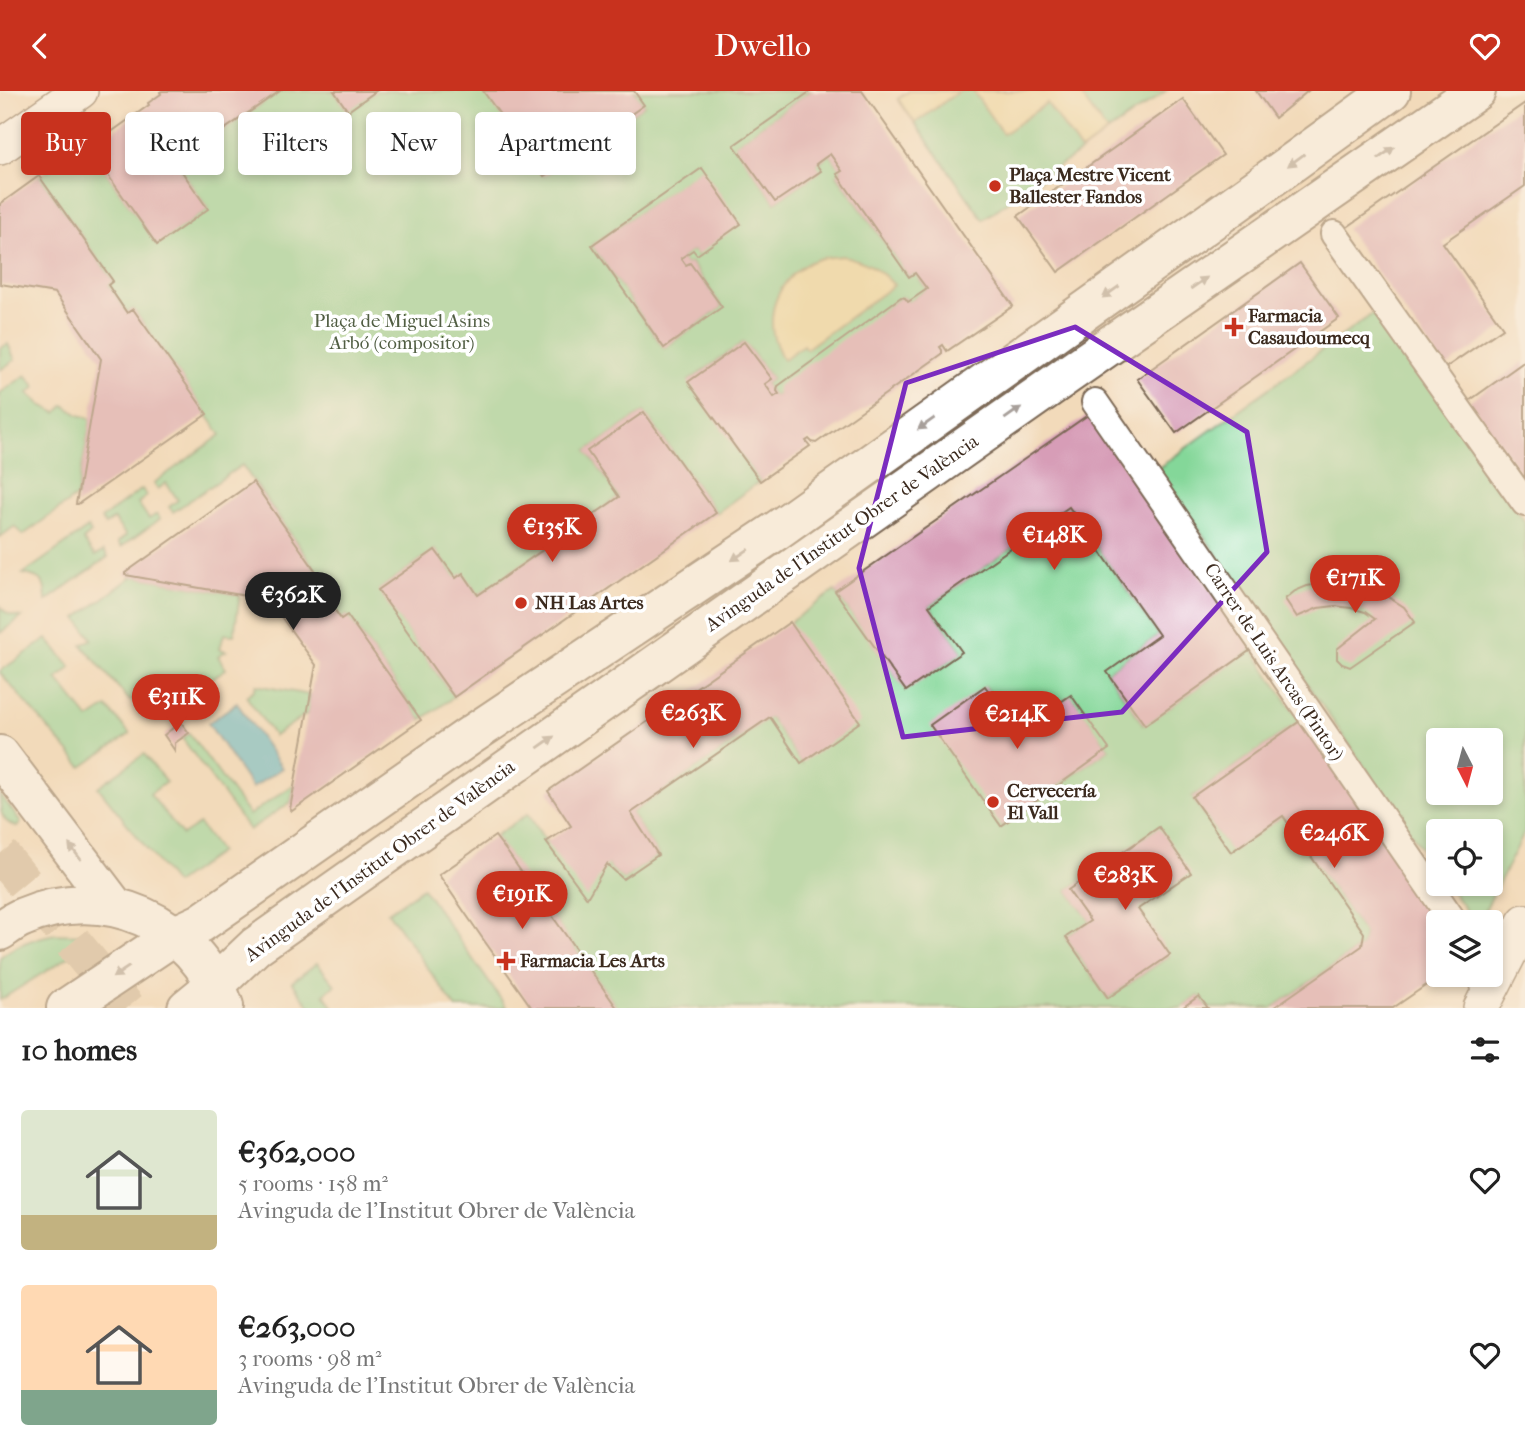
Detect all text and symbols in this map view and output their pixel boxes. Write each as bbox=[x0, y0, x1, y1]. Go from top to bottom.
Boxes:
icon: back bbox=[21, 27, 59, 65]
text: Dwello bbox=[714, 27, 811, 64]
icon: heart bbox=[1466, 27, 1504, 65]
chip: Buy bbox=[21, 112, 111, 175]
chip: Rent bbox=[125, 112, 224, 175]
chip: Filters bbox=[238, 112, 352, 175]
chip: New bbox=[366, 112, 461, 175]
chip: Apartment bbox=[475, 112, 636, 175]
one-way arrow bbox=[1377, 147, 1395, 161]
one-way arrow bbox=[1287, 153, 1305, 167]
place label: Plaça Mestre Vicent Ballester Fandos bbox=[1009, 164, 1171, 208]
marker: Plaça Mestre Vicent Ballester Fandos bbox=[987, 178, 1003, 194]
one-way arrow bbox=[1190, 277, 1209, 290]
one-way arrow bbox=[1102, 285, 1120, 299]
place label: Farmacia Casaudoumecq bbox=[1247, 305, 1371, 349]
park label: Plaça de Miguel Asins Arbó (compositor) bbox=[314, 310, 490, 354]
marker: Farmacia Casaudoumecq bbox=[1226, 319, 1242, 335]
one-way arrow bbox=[1004, 406, 1022, 420]
one-way arrow bbox=[917, 417, 935, 431]
street label: Avinguda de l'Institut Obrer de València bbox=[701, 430, 983, 637]
pin: €135K bbox=[503, 505, 601, 564]
pin: €148K bbox=[1005, 512, 1103, 572]
text: €135K bbox=[523, 513, 581, 540]
text: €148K bbox=[1022, 521, 1086, 548]
one-way arrow bbox=[730, 548, 749, 561]
pin: €171K bbox=[1306, 555, 1404, 615]
street label: Carrer de Luis Arcas (Pintor) bbox=[1200, 559, 1348, 765]
text: €171K bbox=[1326, 564, 1384, 591]
pin: €362K bbox=[244, 573, 342, 632]
text: €362K bbox=[261, 581, 325, 608]
place label: NH Las Artes bbox=[535, 592, 644, 614]
marker: NH Las Artes bbox=[513, 595, 529, 611]
pin: €311K bbox=[127, 675, 225, 734]
text: €311K bbox=[148, 683, 204, 710]
pin: €263K bbox=[644, 691, 742, 750]
pin: €214K bbox=[968, 691, 1066, 751]
text: €263K bbox=[661, 699, 725, 726]
text: €214K bbox=[985, 700, 1049, 727]
north arrow bbox=[1426, 728, 1503, 805]
map controls bbox=[1426, 728, 1503, 987]
one-way arrow bbox=[537, 735, 555, 749]
street label: Avinguda de l'Institut Obrer de València bbox=[240, 756, 519, 967]
place label: Cervecería El Vall bbox=[1007, 780, 1097, 824]
marker: Cervecería El Vall bbox=[985, 794, 1001, 810]
pin: €246K bbox=[1285, 811, 1383, 870]
text: €246K bbox=[1300, 819, 1368, 846]
button: locate bbox=[1426, 819, 1503, 896]
one-way arrow bbox=[68, 843, 82, 861]
pin: €283K bbox=[1076, 853, 1174, 912]
text: €283K bbox=[1093, 861, 1157, 888]
pin: €191K bbox=[473, 871, 571, 931]
text: €191K bbox=[493, 880, 551, 907]
button: layers bbox=[1426, 910, 1503, 987]
place label: Farmacia Les Arts bbox=[519, 950, 665, 972]
marker: Farmacia Les Arts bbox=[498, 953, 514, 969]
one-way arrow bbox=[111, 965, 130, 978]
icon: filters bbox=[1466, 1031, 1504, 1069]
text: 10 homes bbox=[21, 1033, 137, 1068]
text: €362,000 bbox=[238, 1135, 356, 1170]
icon: home bbox=[77, 1138, 161, 1222]
icon: heart bbox=[1466, 1161, 1504, 1199]
text: 5 rooms · 158 m² bbox=[238, 1170, 388, 1197]
text: Avinguda de l'Institut Obrer de València bbox=[238, 1197, 635, 1224]
text: €263,000 bbox=[238, 1310, 356, 1345]
icon: home bbox=[77, 1313, 161, 1397]
icon: heart bbox=[1466, 1336, 1504, 1374]
text: 3 rooms · 98 m² bbox=[238, 1345, 382, 1372]
text: Avinguda de l'Institut Obrer de València bbox=[238, 1372, 635, 1399]

